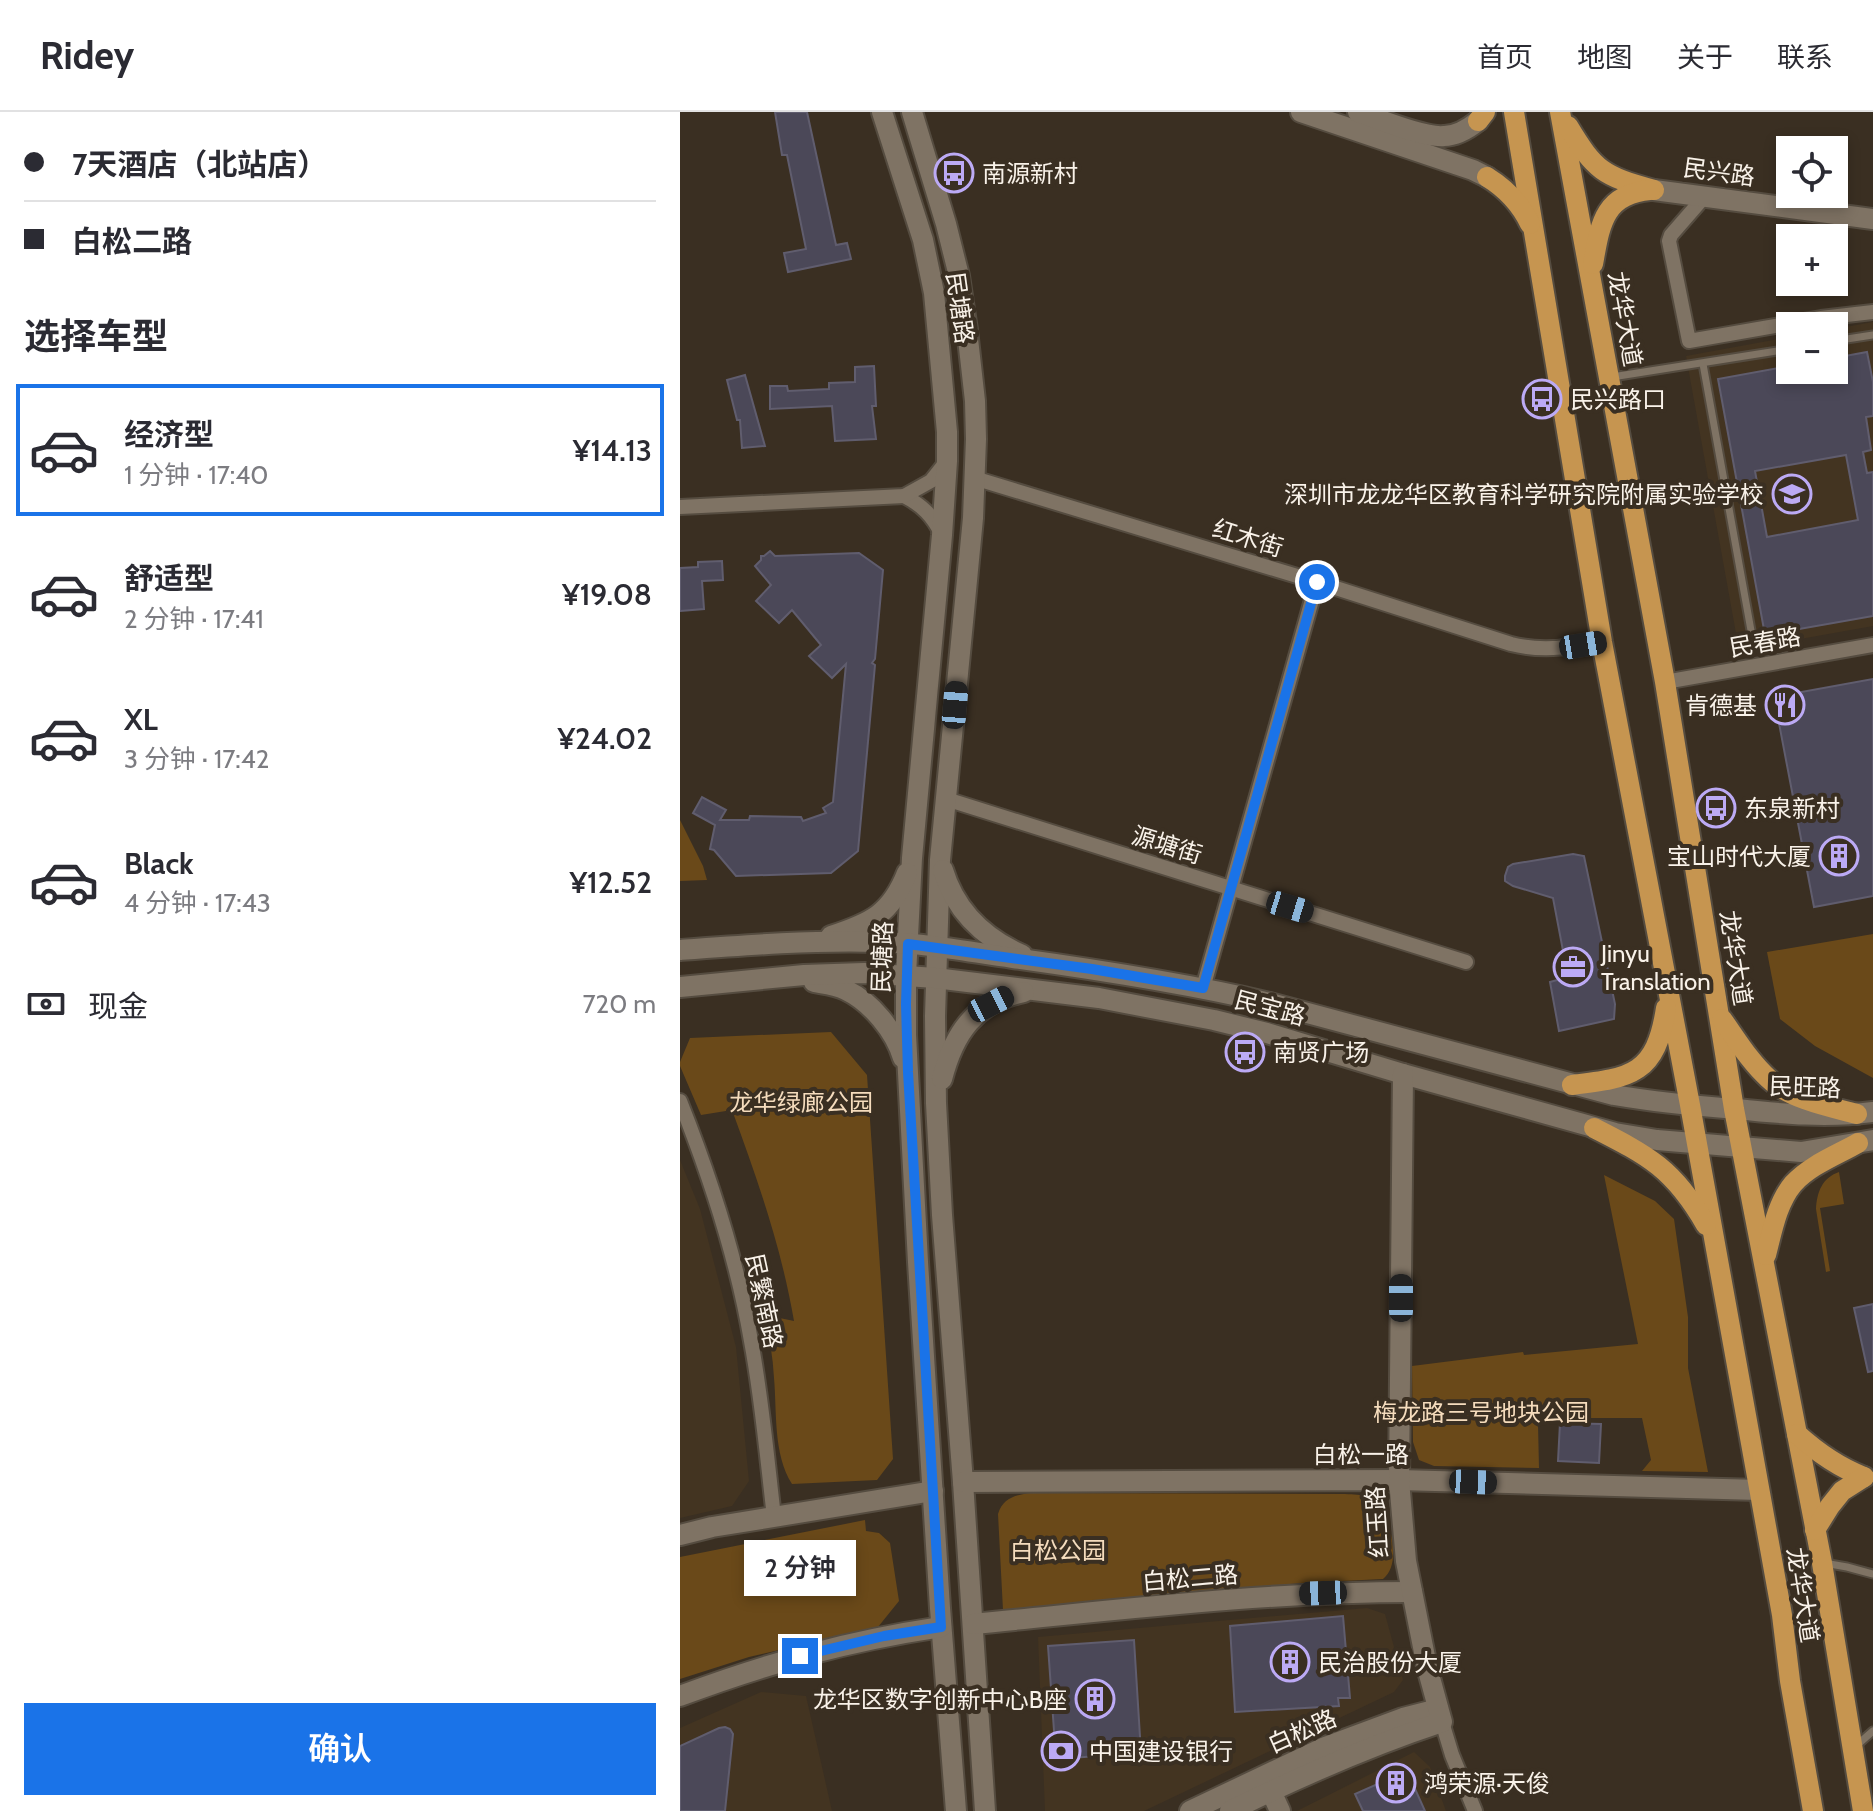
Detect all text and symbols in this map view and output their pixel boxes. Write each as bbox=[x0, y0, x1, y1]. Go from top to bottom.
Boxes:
text: Ridey bbox=[40, 32, 134, 79]
text: 首页 bbox=[1477, 40, 1533, 74]
text: 地图 bbox=[1577, 40, 1633, 74]
text: 关于 bbox=[1677, 40, 1733, 74]
text: 联系 bbox=[1777, 40, 1833, 74]
map controls bbox=[1776, 136, 1848, 384]
button: locate bbox=[1776, 136, 1848, 208]
text: 7天酒店（北站店） bbox=[72, 146, 327, 183]
bus stop icon: 南源新村 bbox=[933, 152, 975, 194]
street label: 民兴路 bbox=[1681, 153, 1757, 191]
place label: 南源新村 bbox=[982, 159, 1078, 188]
text: 白松二路 bbox=[72, 223, 192, 260]
button: + bbox=[1776, 224, 1848, 296]
street label: 龙华大道 bbox=[1602, 269, 1648, 369]
street label: 民塘路 bbox=[941, 270, 979, 346]
button: − bbox=[1776, 312, 1848, 384]
text: 选择车型 bbox=[24, 314, 168, 358]
bus stop icon: 民兴路口 bbox=[1521, 378, 1563, 420]
place label: 民兴路口 bbox=[1570, 385, 1666, 414]
icon: car bbox=[28, 414, 100, 486]
text: 经济型 bbox=[124, 416, 214, 453]
text: ¥14.13 bbox=[573, 432, 652, 469]
text: 1 分钟 · 17:40 bbox=[124, 459, 268, 491]
school or university icon: 深圳市龙龙华区教育科学研究院附属实验学校 bbox=[1771, 473, 1813, 515]
place label: 深圳市龙龙华区教育科学研究院附属实验学校 bbox=[1284, 480, 1764, 509]
street label: 红木街 bbox=[1209, 514, 1287, 562]
icon: car bbox=[28, 558, 100, 630]
text: 舒适型 bbox=[124, 560, 214, 597]
route start bbox=[1299, 564, 1335, 600]
text: ¥19.08 bbox=[562, 576, 652, 613]
text: 2 分钟 · 17:41 bbox=[124, 603, 264, 635]
street label: 民春路 bbox=[1727, 621, 1803, 663]
car bbox=[1557, 629, 1609, 661]
car bbox=[941, 680, 969, 730]
restaurant icon: 肯德基 bbox=[1764, 684, 1806, 726]
place label: 肯德基 bbox=[1685, 691, 1757, 720]
text: XL bbox=[124, 701, 158, 738]
icon: car bbox=[28, 702, 100, 774]
text: ¥24.02 bbox=[557, 720, 652, 757]
text: 3 分钟 · 17:42 bbox=[124, 743, 269, 775]
bus stop icon: 东泉新村 bbox=[1695, 787, 1737, 829]
place label: 东泉新村 bbox=[1744, 794, 1840, 823]
street label: 源塘街 bbox=[1128, 821, 1206, 869]
building icon: 宝山时代大厦 bbox=[1818, 835, 1860, 877]
place label: 宝山时代大厦 bbox=[1667, 842, 1811, 871]
text: Black bbox=[124, 845, 194, 882]
icon: car bbox=[28, 846, 100, 918]
text: ¥12.52 bbox=[569, 864, 652, 901]
text: 4 分钟 · 17:43 bbox=[124, 887, 271, 919]
car bbox=[1264, 889, 1316, 925]
street label: 龙华大道 bbox=[1714, 908, 1758, 1008]
street label: 民塘路 bbox=[866, 921, 898, 993]
place label: Jinyu Translation bbox=[1600, 939, 1711, 996]
office icon: Jinyu Translation bbox=[1552, 946, 1594, 988]
icon: cash bbox=[24, 982, 68, 1026]
car bbox=[964, 982, 1018, 1026]
street label: 民宝路 bbox=[1231, 985, 1309, 1031]
text: 现金 bbox=[88, 988, 148, 1025]
text: 720 m bbox=[582, 988, 656, 1020]
bus stop icon: 南贤广场 bbox=[1224, 1031, 1266, 1073]
place label: 南贤广场 bbox=[1273, 1038, 1369, 1067]
street label: 民旺路 bbox=[1769, 1071, 1841, 1103]
park label: 龙华绿廊公园 bbox=[729, 1088, 873, 1117]
street label: 民繁南路 bbox=[740, 1251, 788, 1351]
car bbox=[1389, 1274, 1413, 1322]
park label: 梅龙路三号地块公园 bbox=[1373, 1398, 1589, 1427]
street label: 白松一路 bbox=[1313, 1440, 1409, 1469]
car bbox=[1449, 1469, 1497, 1495]
street label: 红玉路 bbox=[1360, 1485, 1394, 1559]
park label: 白松公园 bbox=[1010, 1536, 1106, 1565]
callout: 2 分钟 bbox=[744, 1540, 856, 1596]
street label: 龙华大道 bbox=[1781, 1545, 1825, 1645]
text: 2 分钟 bbox=[764, 1552, 836, 1584]
street label: 白松二路 bbox=[1141, 1559, 1239, 1597]
car bbox=[1299, 1580, 1347, 1606]
route end bbox=[782, 1638, 818, 1674]
building icon: 民治股份大厦 bbox=[1269, 1641, 1311, 1683]
place label: 民治股份大厦 bbox=[1318, 1648, 1462, 1677]
building icon: 龙华区数字创新中心B座 bbox=[1074, 1678, 1116, 1720]
place label: 龙华区数字创新中心B座 bbox=[813, 1685, 1067, 1714]
button: 确认 bbox=[24, 1703, 656, 1795]
street label: 白松路 bbox=[1263, 1703, 1341, 1759]
bank icon: 中国建设银行 bbox=[1040, 1730, 1082, 1772]
place label: 中国建设银行 bbox=[1089, 1737, 1233, 1766]
building icon: 鸿荣源·天俊 bbox=[1375, 1762, 1417, 1804]
place label: 鸿荣源·天俊 bbox=[1424, 1769, 1550, 1798]

